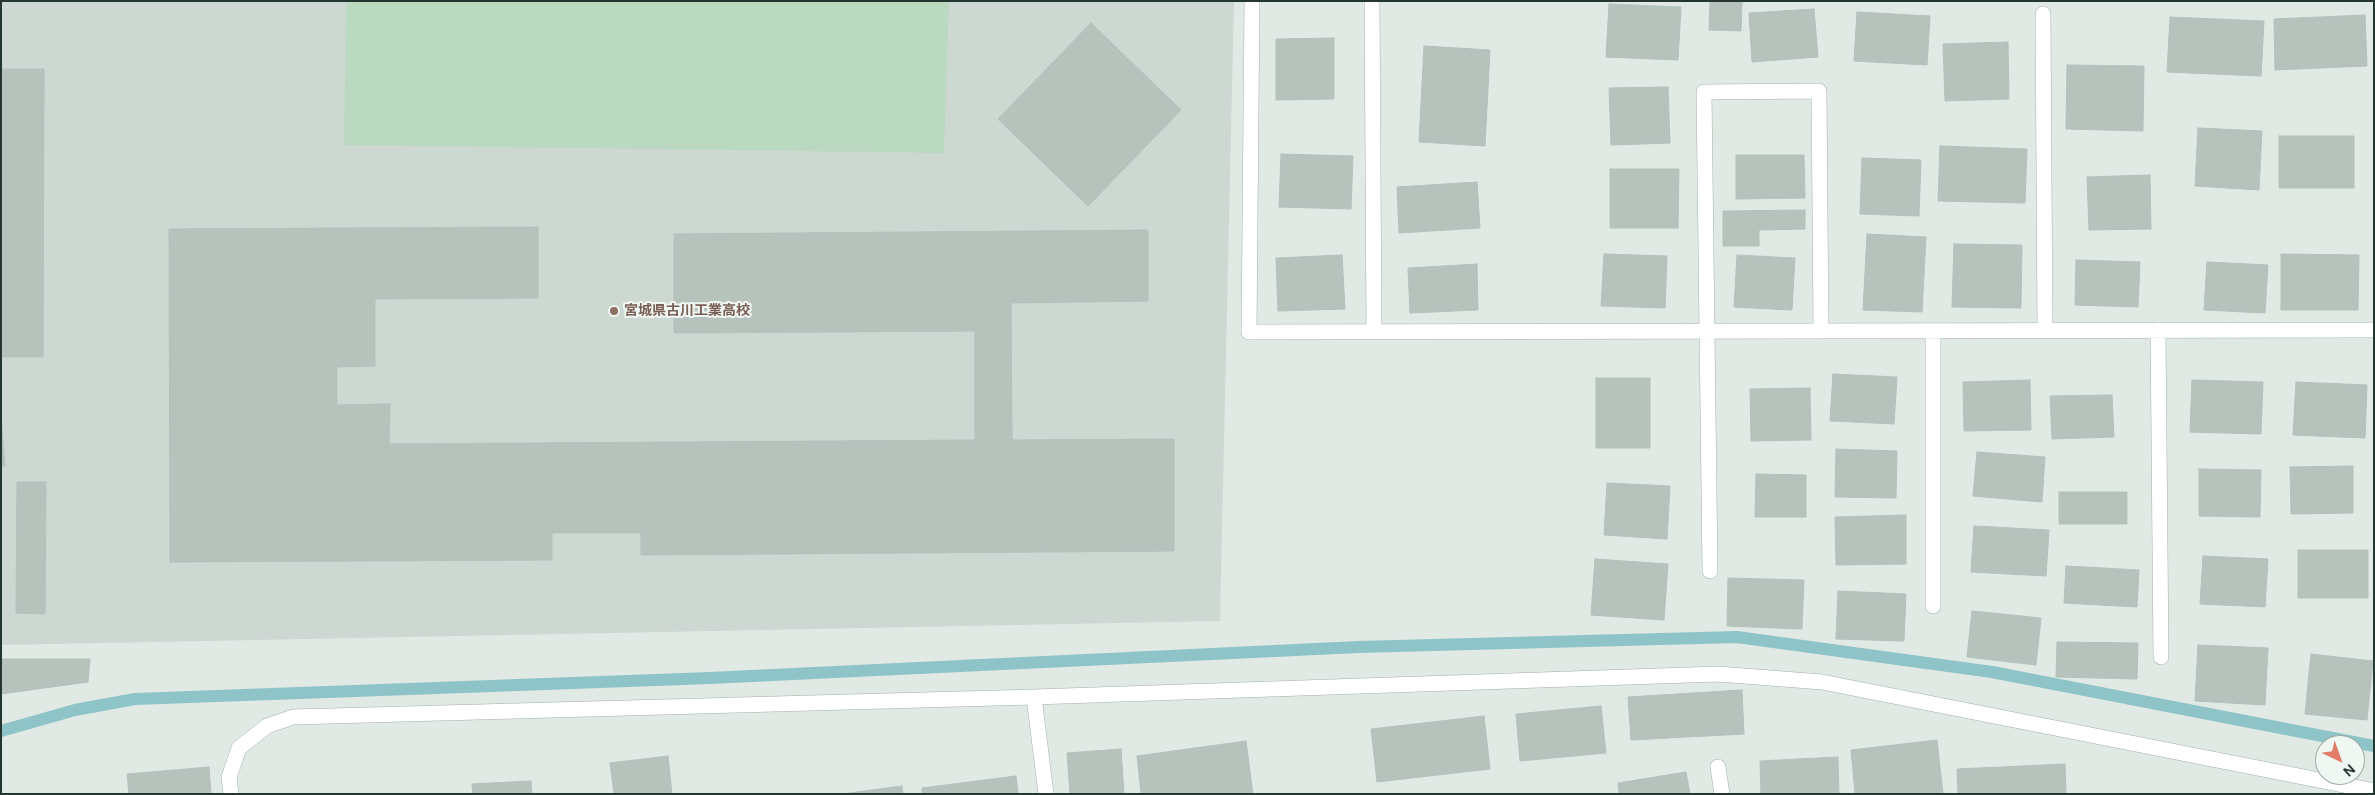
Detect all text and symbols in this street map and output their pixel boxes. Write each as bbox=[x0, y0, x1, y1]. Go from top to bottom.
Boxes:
place label: 宮城県古川工業高校 bbox=[624, 303, 750, 319]
marker: 宮城県古川工業高校 bbox=[608, 305, 620, 317]
north arrow bbox=[2315, 735, 2365, 785]
text: N bbox=[2340, 760, 2359, 781]

